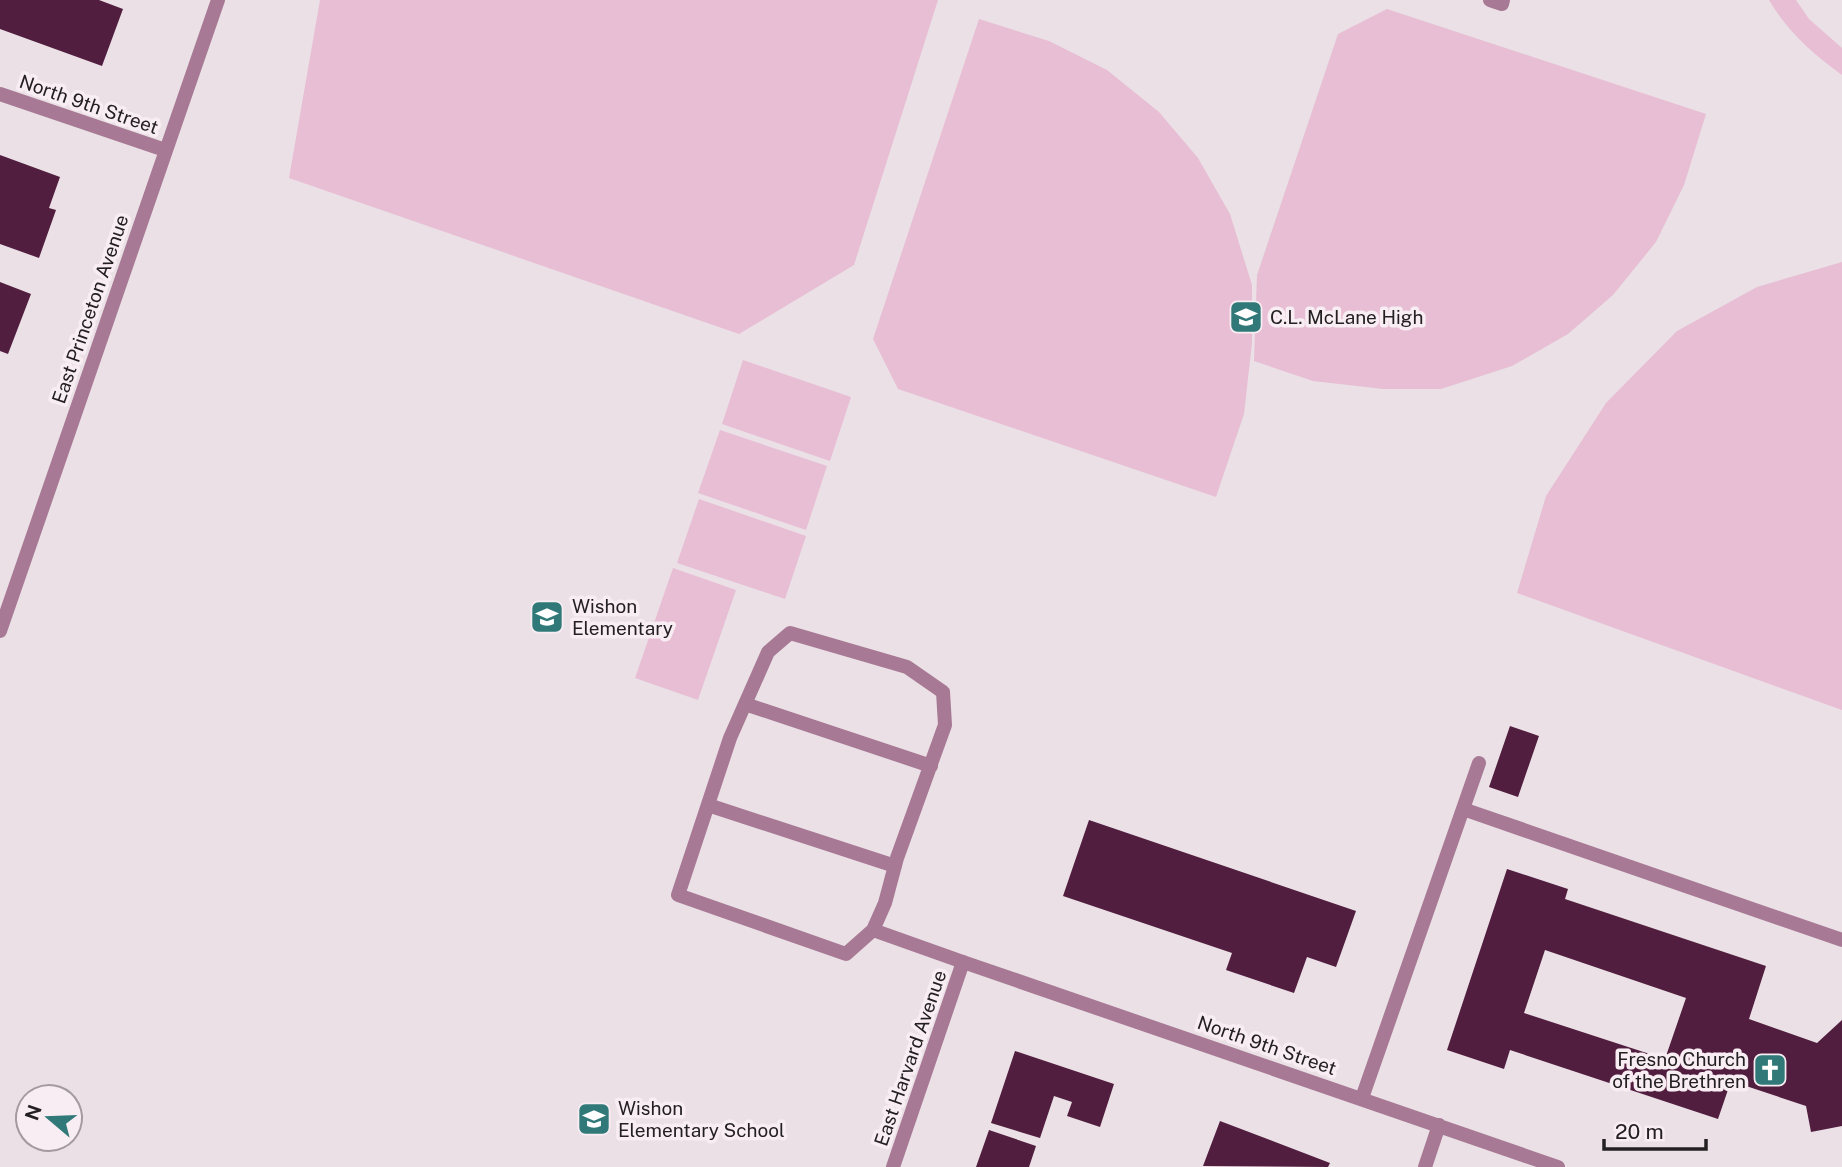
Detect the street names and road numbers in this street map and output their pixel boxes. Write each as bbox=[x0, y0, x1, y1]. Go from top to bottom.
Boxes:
street label: North 9th Street bbox=[17, 70, 161, 138]
street label: East Princeton Avenue bbox=[47, 212, 133, 406]
street label: East Harvard Avenue bbox=[870, 967, 950, 1149]
street label: North 9th Street bbox=[1195, 1011, 1339, 1079]

